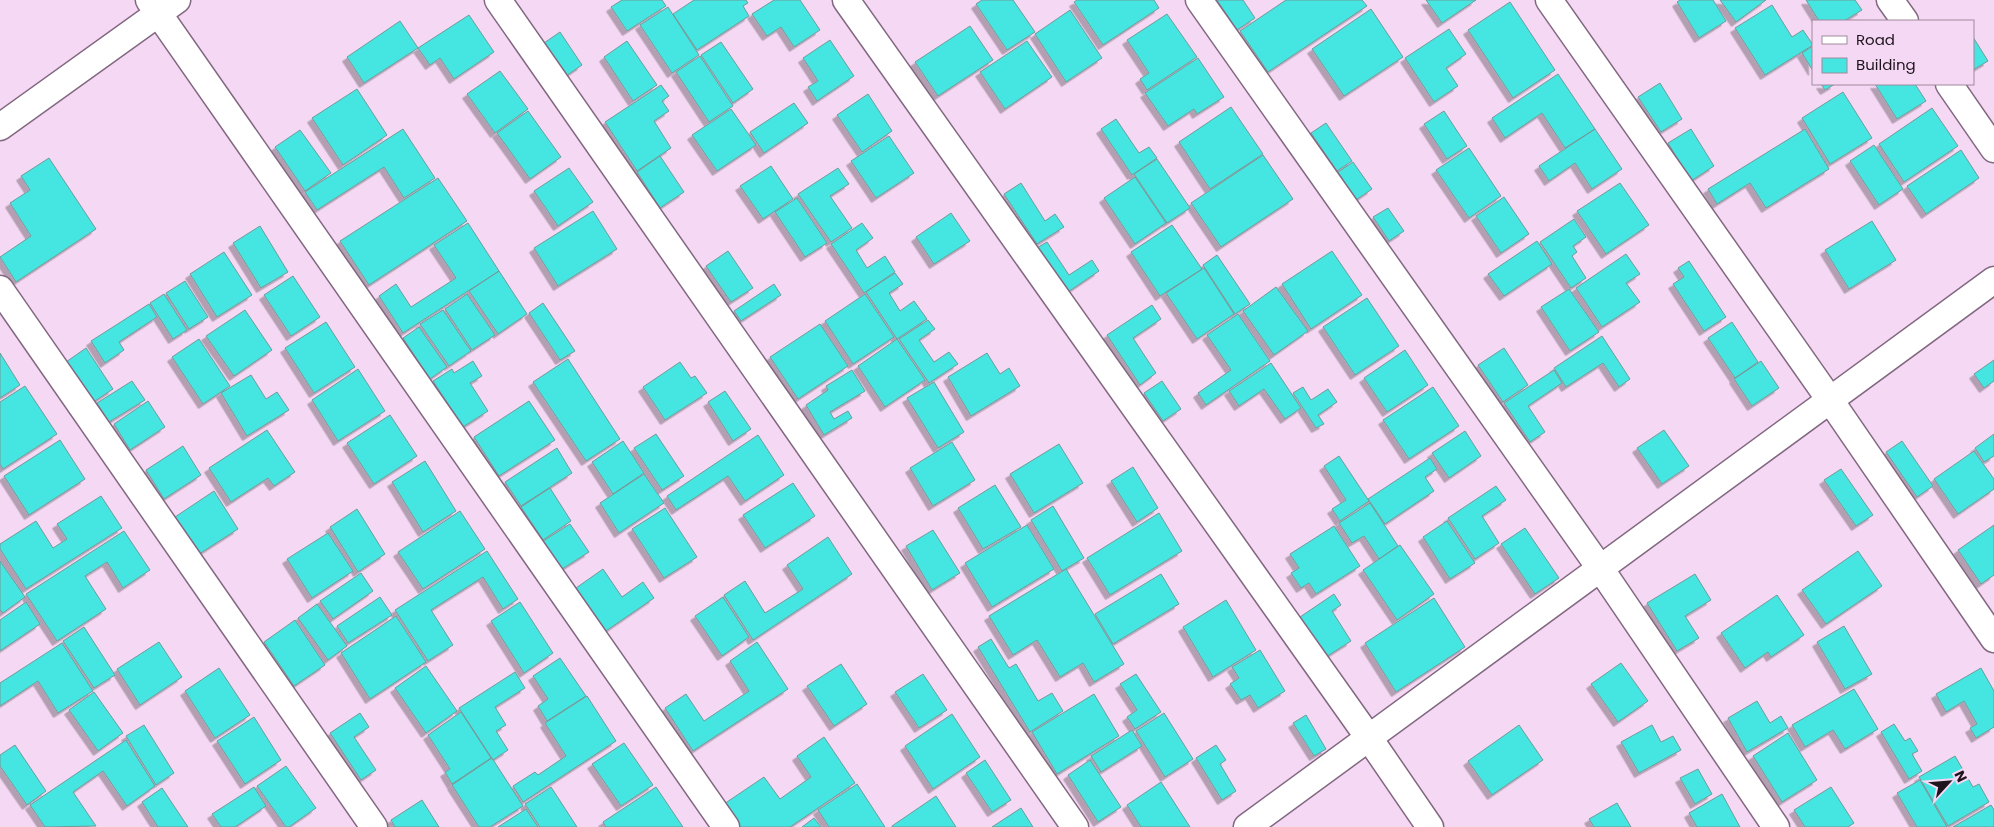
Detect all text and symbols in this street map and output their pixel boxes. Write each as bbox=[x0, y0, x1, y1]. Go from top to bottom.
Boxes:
legend bbox=[1812, 20, 1974, 85]
text: Road bbox=[1856, 29, 1895, 50]
text: Building bbox=[1856, 54, 1916, 75]
north arrow bbox=[1924, 757, 1974, 807]
text: N bbox=[1949, 767, 1972, 785]

